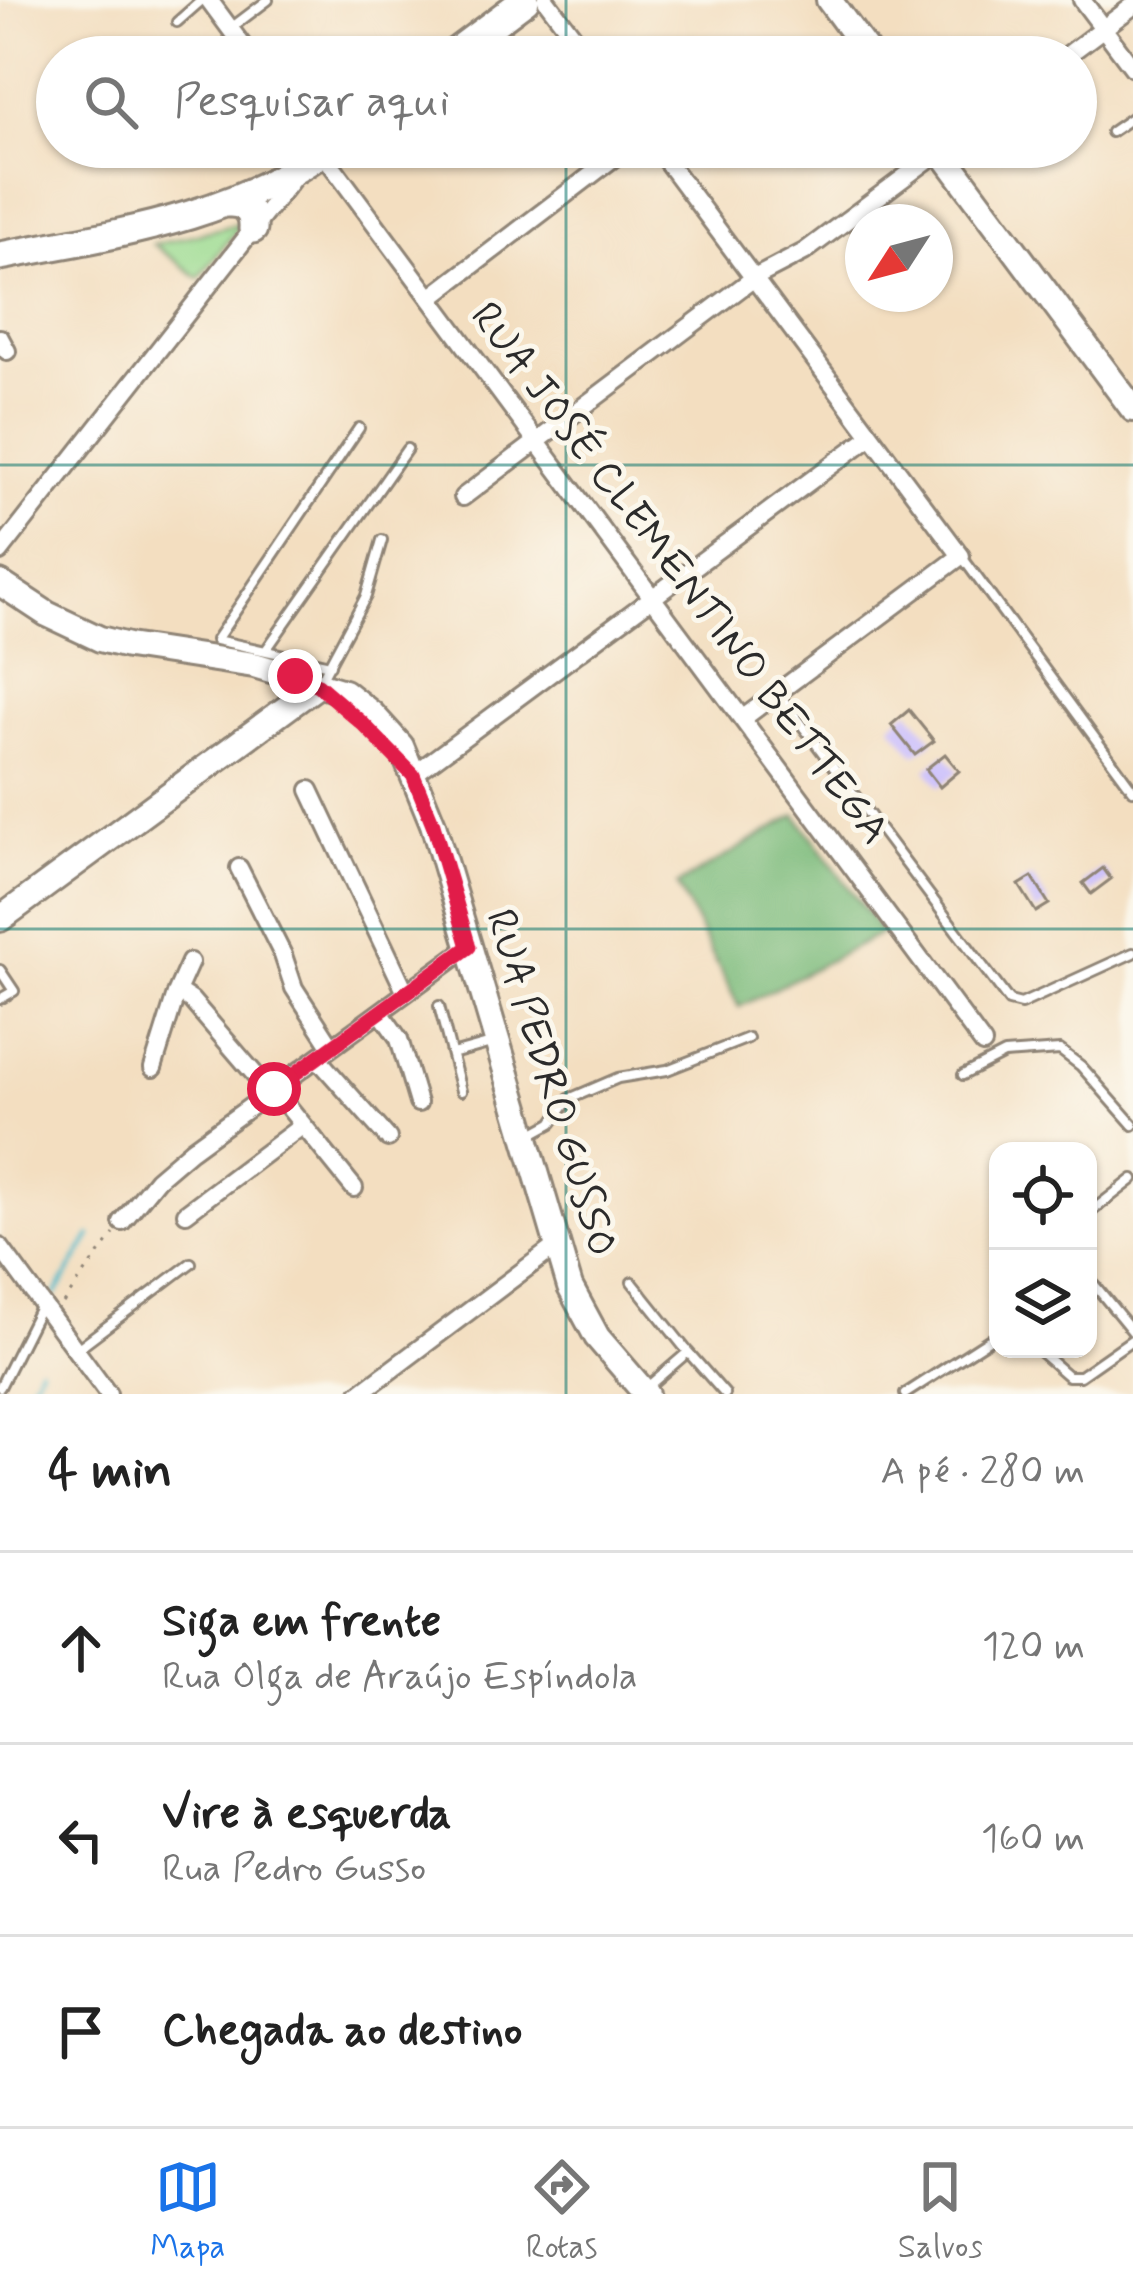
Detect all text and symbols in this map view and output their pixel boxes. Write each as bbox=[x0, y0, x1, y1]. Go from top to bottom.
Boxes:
search box bbox=[36, 36, 1097, 168]
icon: search bbox=[78, 69, 144, 135]
text: Pesquisar aqui bbox=[174, 73, 450, 132]
north arrow bbox=[845, 204, 953, 312]
street label: RUA JOSÉ CLEMENTINO BETTEGA bbox=[457, 291, 902, 856]
route end bbox=[268, 649, 322, 703]
street label: RUA PEDRO GUSSO bbox=[471, 903, 629, 1263]
route start bbox=[247, 1062, 301, 1116]
map controls bbox=[989, 1142, 1097, 1358]
button: locate bbox=[989, 1142, 1097, 1250]
button: layers bbox=[989, 1250, 1097, 1358]
text: 4 min bbox=[48, 1439, 172, 1505]
text: A pé · 280 m bbox=[880, 1447, 1085, 1498]
text: Siga em frente bbox=[162, 1593, 441, 1652]
icon: ahead bbox=[48, 1615, 114, 1681]
text: 120 m bbox=[982, 1622, 1085, 1673]
text: Rua Olga de Araújo Espíndola bbox=[162, 1652, 638, 1703]
text: Vire à esquerda bbox=[162, 1785, 451, 1844]
icon: left bbox=[48, 1807, 114, 1873]
text: 160 m bbox=[981, 1814, 1085, 1865]
text: Rua Pedro Gusso bbox=[162, 1844, 426, 1895]
icon: arrive bbox=[48, 1999, 114, 2065]
text: Chegada ao destino bbox=[162, 2002, 522, 2061]
tab: Mapa bbox=[150, 2154, 225, 2270]
tab: Rotas bbox=[526, 2154, 597, 2270]
tab: Salvos bbox=[898, 2154, 983, 2270]

